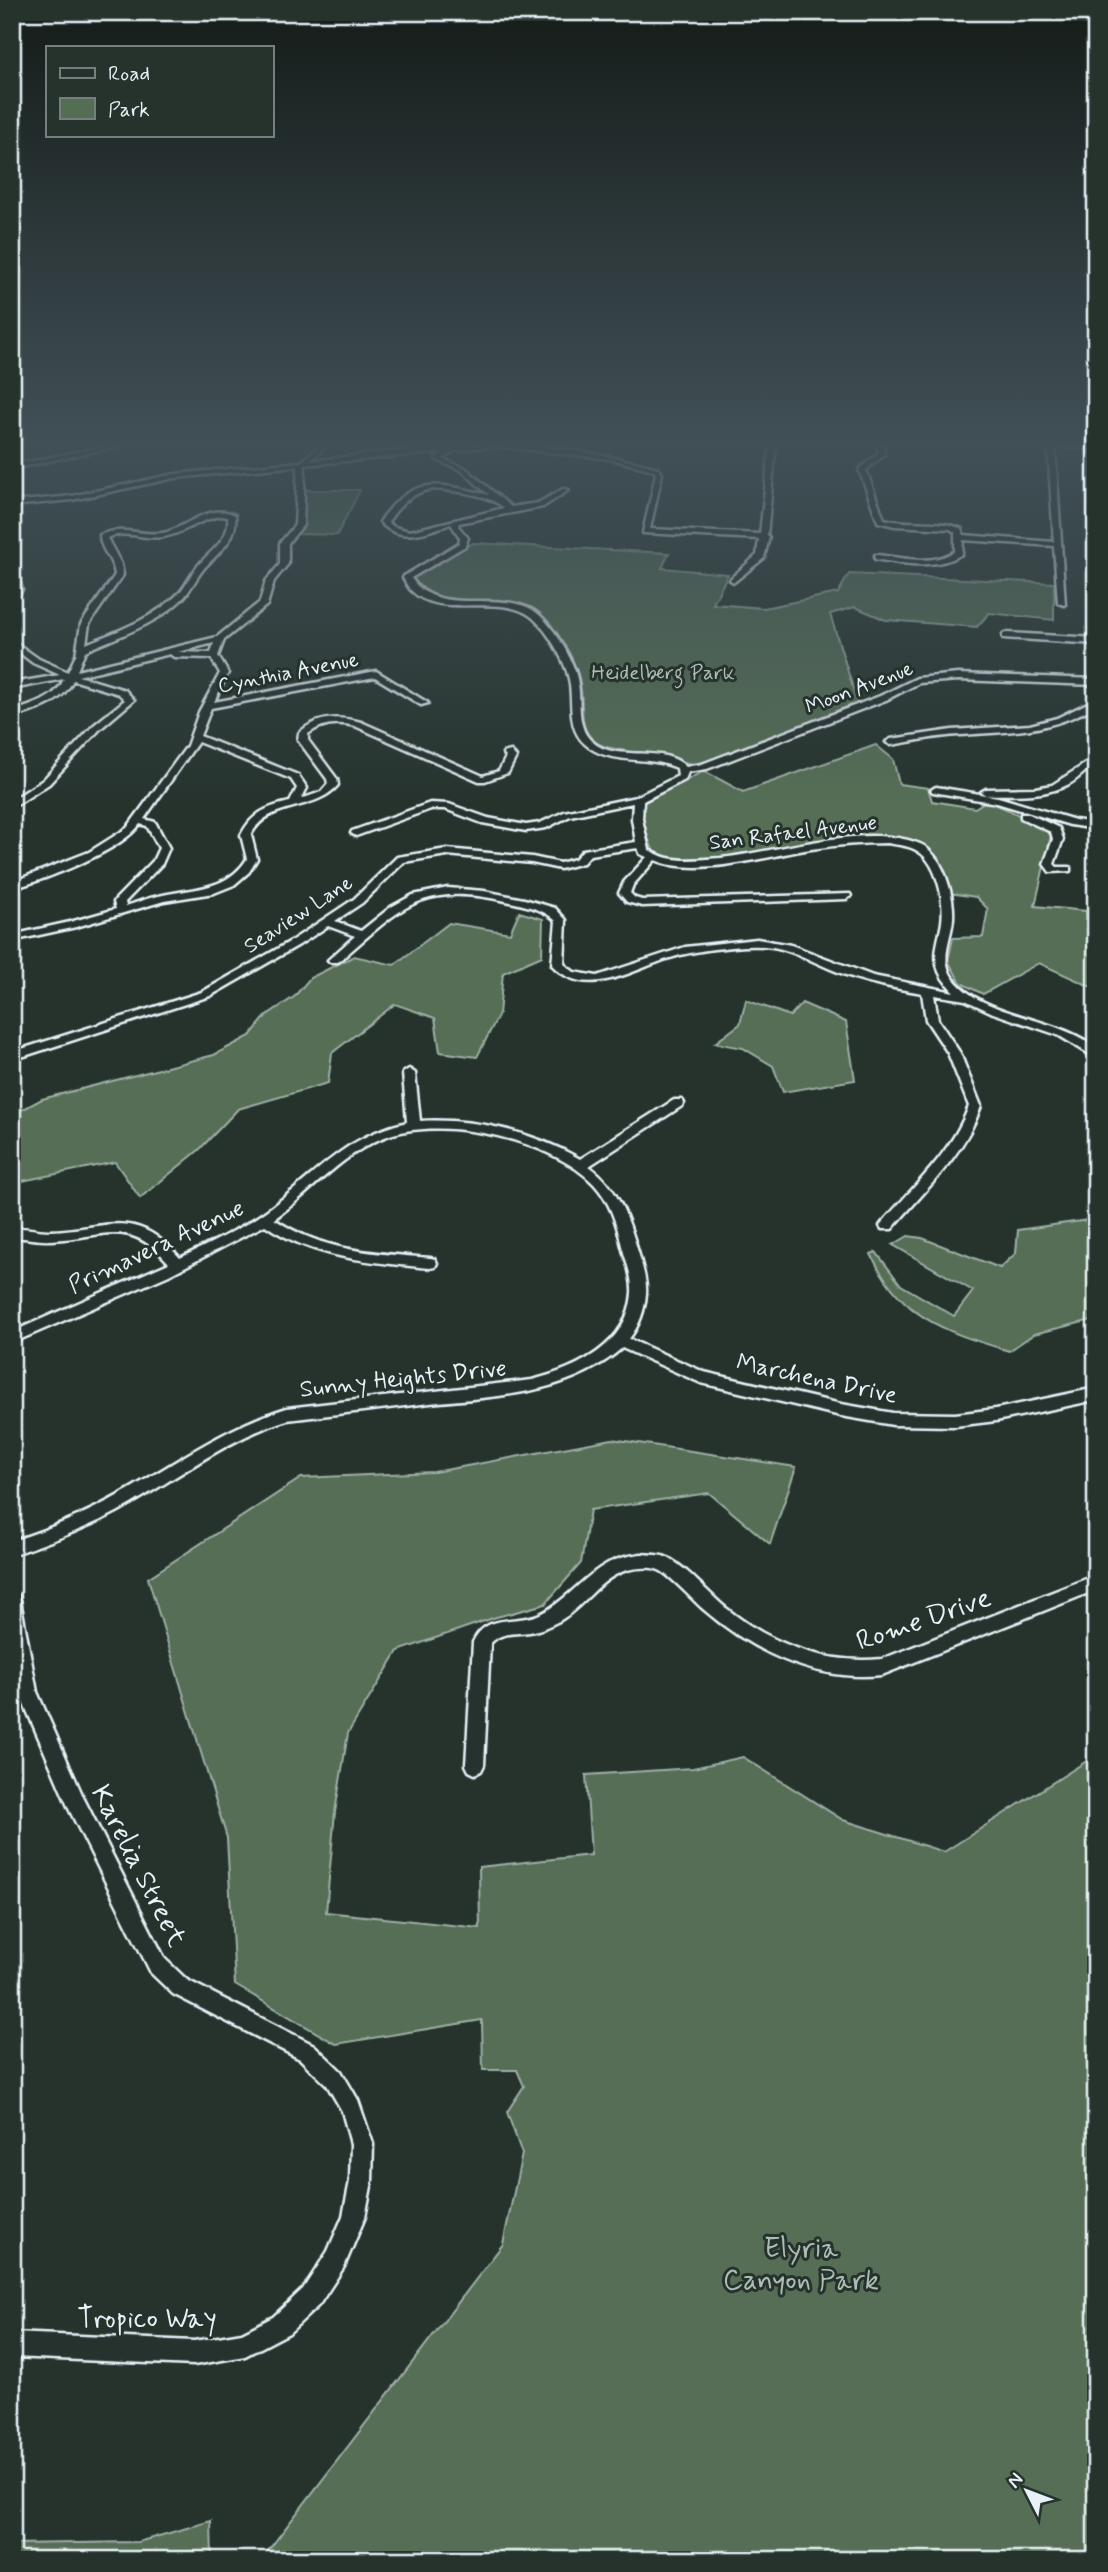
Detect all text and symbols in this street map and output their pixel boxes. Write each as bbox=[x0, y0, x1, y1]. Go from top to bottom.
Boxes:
legend bbox=[46, 46, 273, 136]
text: Road bbox=[108, 60, 150, 88]
text: Park bbox=[108, 96, 150, 124]
street label: Cynthia Avenue bbox=[215, 646, 361, 700]
street label: Moon Avenue bbox=[801, 654, 917, 721]
park label: Heidelberg Park bbox=[591, 659, 735, 689]
street label: San Rafael Avenue bbox=[708, 809, 879, 857]
street label: Seaview Lane bbox=[239, 869, 359, 961]
street label: Primavera Avenue bbox=[64, 1193, 249, 1302]
street label: Marchena Drive bbox=[733, 1347, 900, 1412]
street label: Sunny Heights Drive bbox=[298, 1353, 508, 1406]
street label: Rome Drive bbox=[851, 1580, 996, 1661]
street label: Karelia Street bbox=[81, 1779, 195, 1954]
park label: Elyria Canyon Park bbox=[723, 2231, 879, 2300]
street label: Tropico Way bbox=[77, 2301, 217, 2338]
north arrow bbox=[992, 2456, 1062, 2526]
text: N bbox=[1002, 2468, 1029, 2494]

